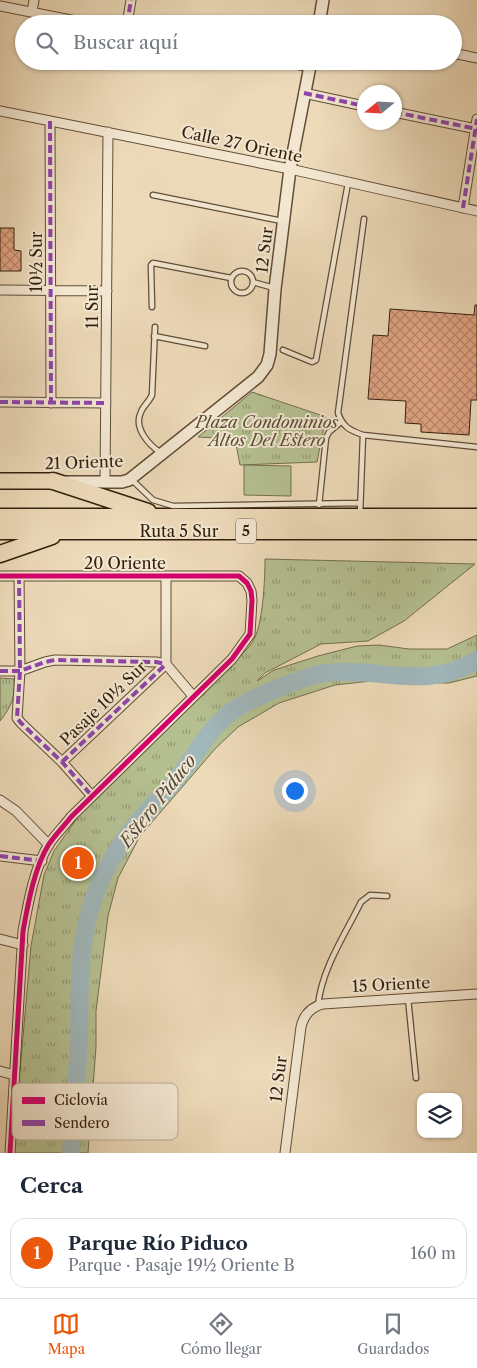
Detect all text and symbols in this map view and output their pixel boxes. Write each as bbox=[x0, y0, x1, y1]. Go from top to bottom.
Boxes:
search box bbox=[15, 15, 462, 70]
icon: search bbox=[33, 29, 61, 57]
text: Buscar aquí bbox=[73, 31, 178, 54]
north arrow bbox=[357, 85, 402, 130]
street label: Calle 27 Oriente bbox=[180, 121, 304, 167]
street label: 12 Sur bbox=[251, 226, 277, 274]
street label: 10½ Sur bbox=[26, 231, 46, 292]
street label: 11 Sur bbox=[82, 285, 102, 329]
park label: Plaza Condominios Altos Del Estero bbox=[194, 412, 338, 450]
street label: 21 Oriente bbox=[44, 451, 124, 473]
road number: 5 bbox=[236, 518, 256, 544]
street label: Ruta 5 Sur bbox=[140, 521, 219, 541]
street label: 20 Oriente bbox=[84, 553, 166, 573]
street label: Pasaje 10½ Sur bbox=[55, 656, 151, 749]
water label: Estero Piduco bbox=[114, 750, 201, 853]
your location bbox=[282, 778, 308, 804]
pin: 1 bbox=[62, 844, 94, 882]
street label: 15 Oriente bbox=[351, 972, 431, 996]
street label: 12 Sur bbox=[265, 1055, 291, 1103]
legend bbox=[12, 1083, 178, 1140]
text: Ciclovía bbox=[54, 1091, 109, 1109]
map controls bbox=[417, 1093, 462, 1138]
button: layers bbox=[417, 1093, 462, 1138]
text: Sendero bbox=[54, 1114, 110, 1132]
text: Cerca bbox=[20, 1173, 83, 1198]
text: Parque Río Piduco bbox=[68, 1232, 248, 1255]
text: 1 bbox=[33, 1243, 41, 1263]
text: 160 m bbox=[411, 1243, 456, 1263]
text: Parque · Pasaje 19½ Oriente B bbox=[68, 1255, 295, 1275]
tab: Mapa bbox=[48, 1310, 85, 1358]
tab: Cómo llegar bbox=[180, 1310, 262, 1358]
tab: Guardados bbox=[357, 1310, 429, 1358]

